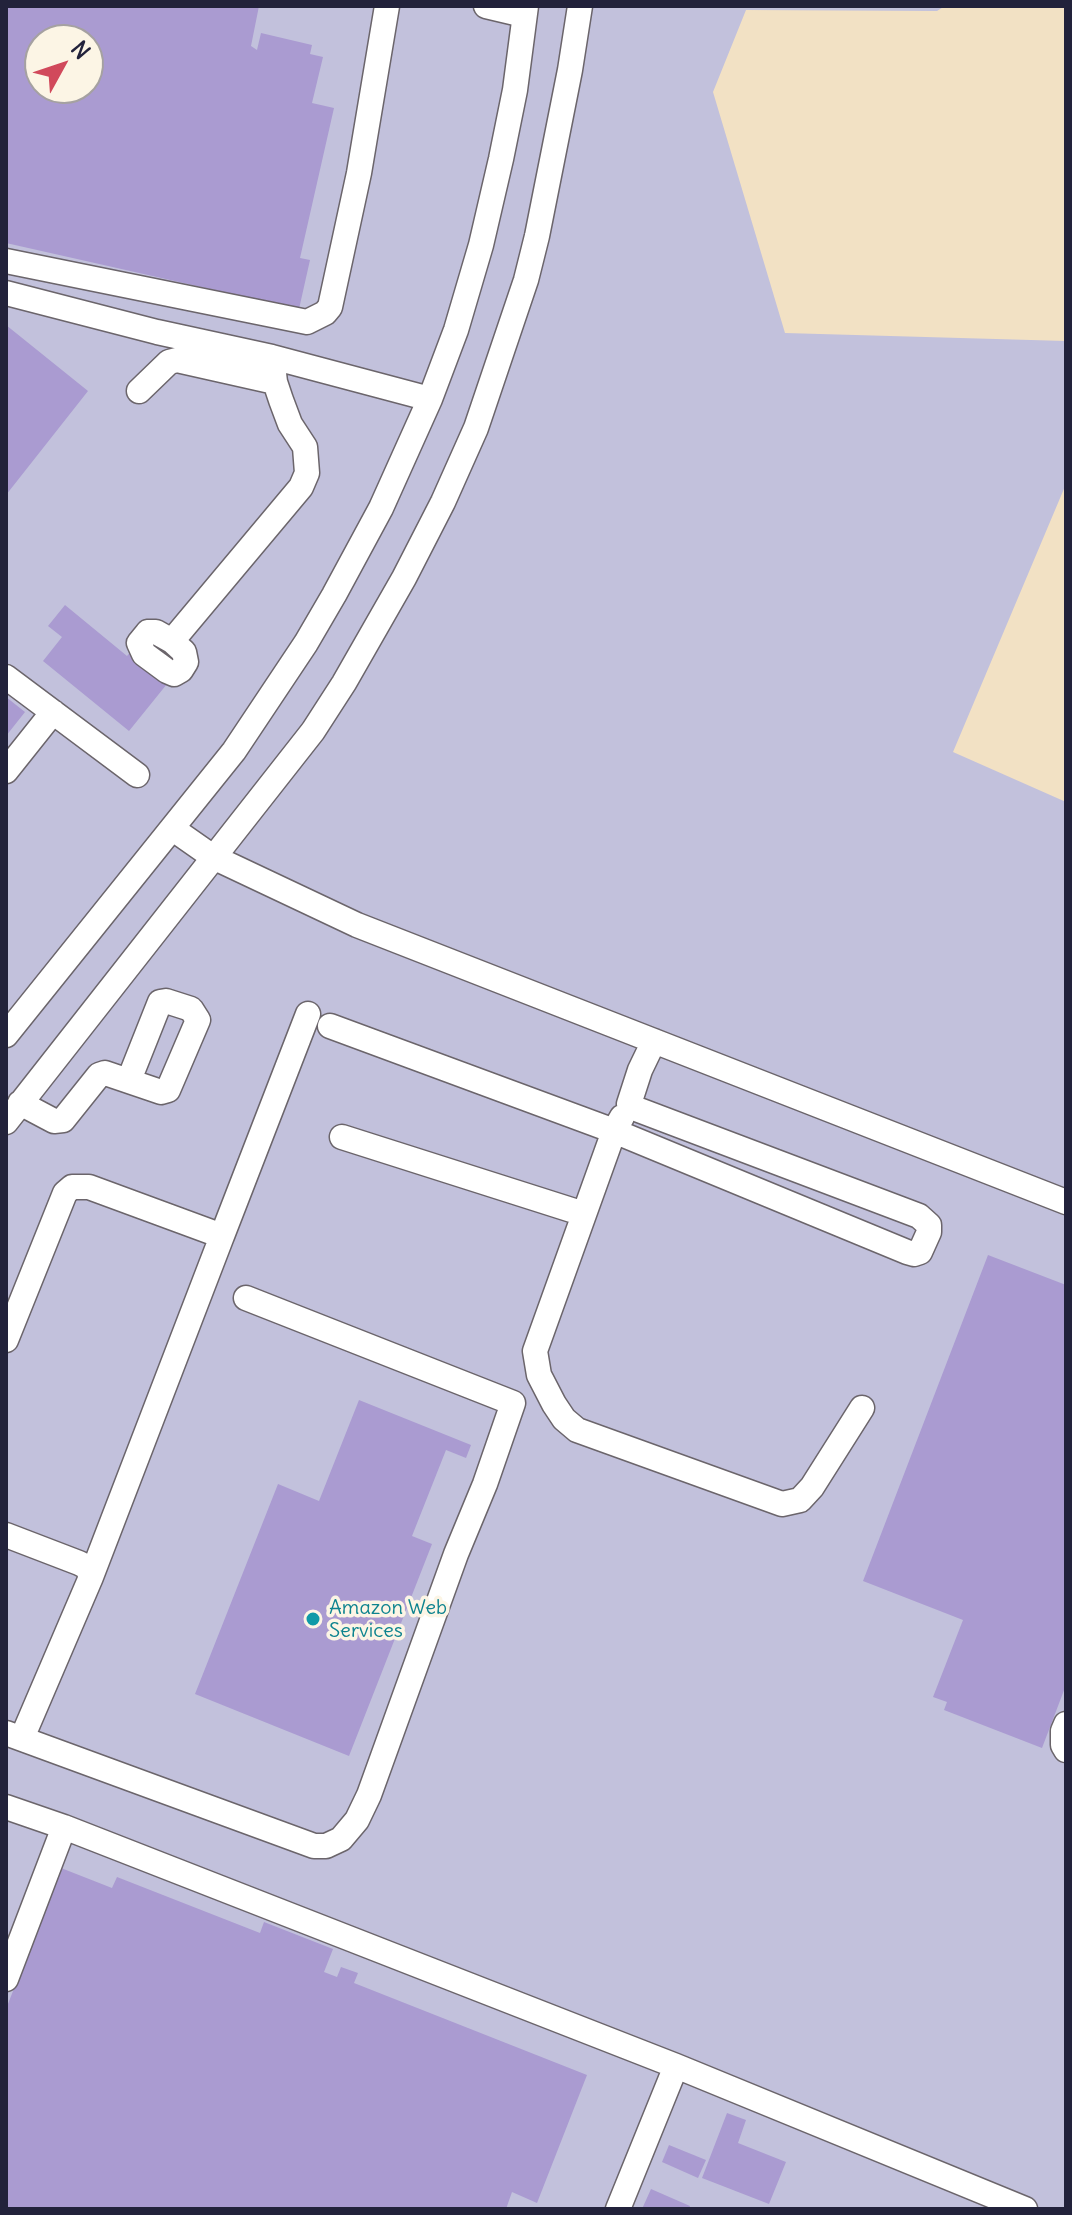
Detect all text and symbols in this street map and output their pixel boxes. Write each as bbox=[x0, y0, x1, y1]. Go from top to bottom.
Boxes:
north arrow bbox=[24, 24, 104, 104]
text: N bbox=[65, 35, 96, 65]
place label: Amazon Web Services bbox=[329, 1596, 447, 1643]
marker: Amazon Web Services bbox=[304, 1610, 322, 1628]

